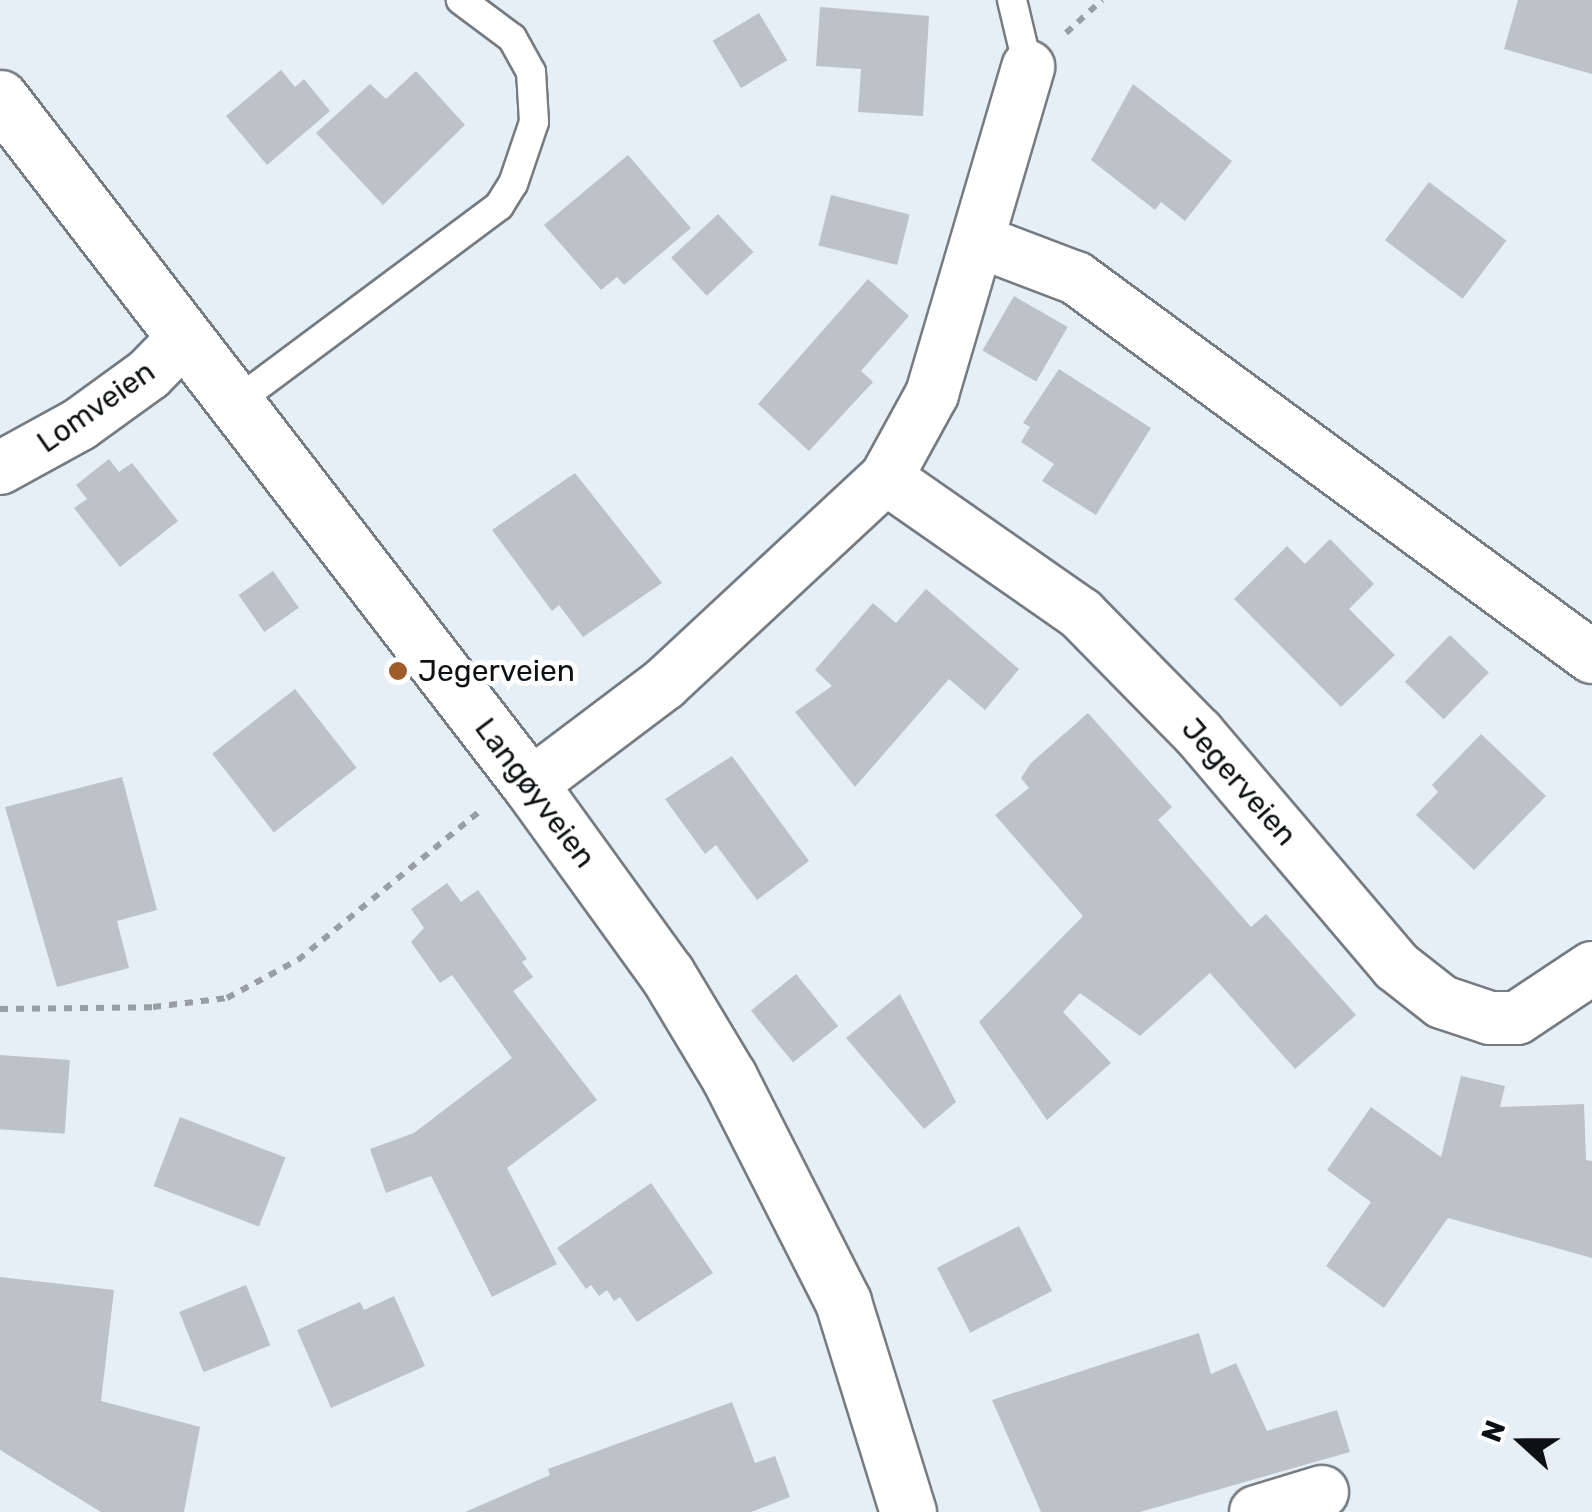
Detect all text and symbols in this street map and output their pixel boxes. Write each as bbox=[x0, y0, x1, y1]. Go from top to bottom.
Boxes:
street label: Lomveien bbox=[30, 354, 162, 460]
place label: Jegerveien bbox=[418, 653, 575, 689]
marker: Jegerveien bbox=[387, 660, 409, 682]
street label: Langøyveien bbox=[467, 711, 603, 875]
street label: Jegerveien bbox=[1174, 711, 1304, 853]
north arrow bbox=[1472, 1392, 1572, 1492]
text: N bbox=[1475, 1416, 1513, 1446]

